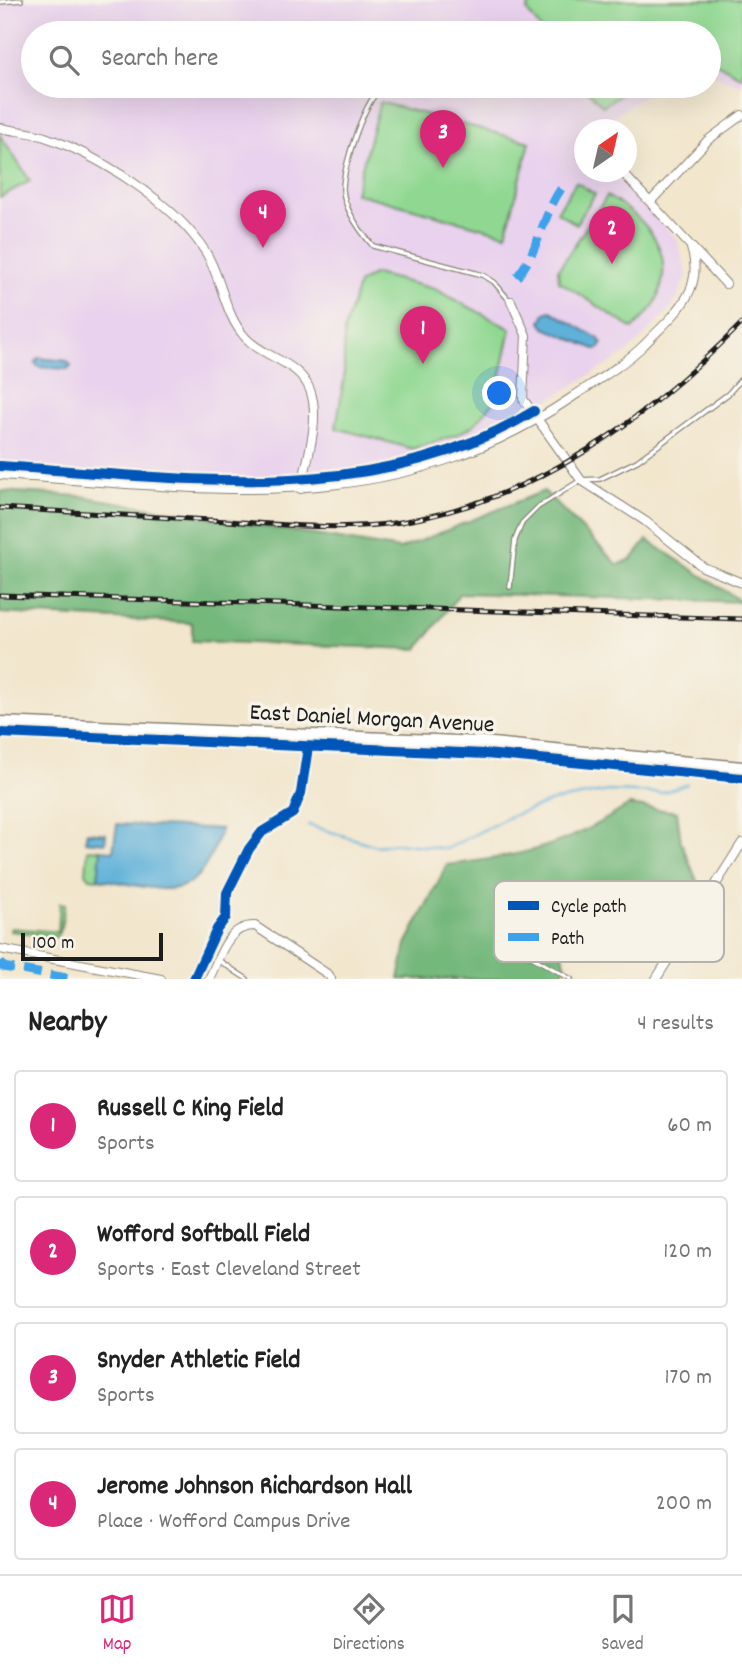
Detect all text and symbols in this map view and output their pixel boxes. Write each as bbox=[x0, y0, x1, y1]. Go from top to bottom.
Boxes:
search box bbox=[21, 21, 721, 98]
icon: search bbox=[45, 41, 83, 79]
text: Search here bbox=[101, 41, 219, 78]
pin: 3 bbox=[420, 110, 466, 168]
north arrow bbox=[574, 119, 637, 182]
pin: 4 bbox=[240, 190, 286, 248]
pin: 2 bbox=[589, 206, 635, 264]
pin: 1 bbox=[400, 306, 446, 364]
your location bbox=[482, 376, 516, 410]
street label: East Daniel Morgan Avenue bbox=[249, 697, 495, 743]
legend bbox=[494, 881, 724, 962]
text: Cycle path bbox=[551, 895, 626, 922]
text: Path bbox=[551, 927, 584, 954]
scale bar bbox=[21, 930, 163, 962]
text: 100 m bbox=[32, 931, 74, 958]
text: Nearby bbox=[28, 1003, 106, 1046]
text: 4 results bbox=[637, 1008, 714, 1041]
text: Russell C King Field bbox=[97, 1091, 284, 1128]
text: 1 bbox=[50, 1110, 56, 1143]
text: 60 m bbox=[667, 1110, 712, 1143]
text: Sports bbox=[97, 1128, 155, 1161]
text: Wofford Softball Field bbox=[97, 1217, 310, 1254]
text: 2 bbox=[48, 1236, 58, 1269]
text: 120 m bbox=[663, 1236, 712, 1269]
text: Sports · East Cleveland Street bbox=[97, 1254, 361, 1287]
text: Snyder Athletic Field bbox=[97, 1343, 301, 1380]
text: 3 bbox=[48, 1362, 58, 1395]
text: 170 m bbox=[665, 1362, 712, 1395]
text: Sports bbox=[97, 1380, 155, 1413]
text: Jerome Johnson Richardson Hall bbox=[97, 1469, 412, 1506]
text: 4 bbox=[48, 1488, 58, 1521]
text: 200 m bbox=[656, 1488, 712, 1521]
text: Place · Wofford Campus Drive bbox=[97, 1506, 350, 1539]
tab: Map bbox=[98, 1590, 136, 1659]
tab: Directions bbox=[333, 1590, 405, 1659]
tab: Saved bbox=[601, 1590, 644, 1659]

